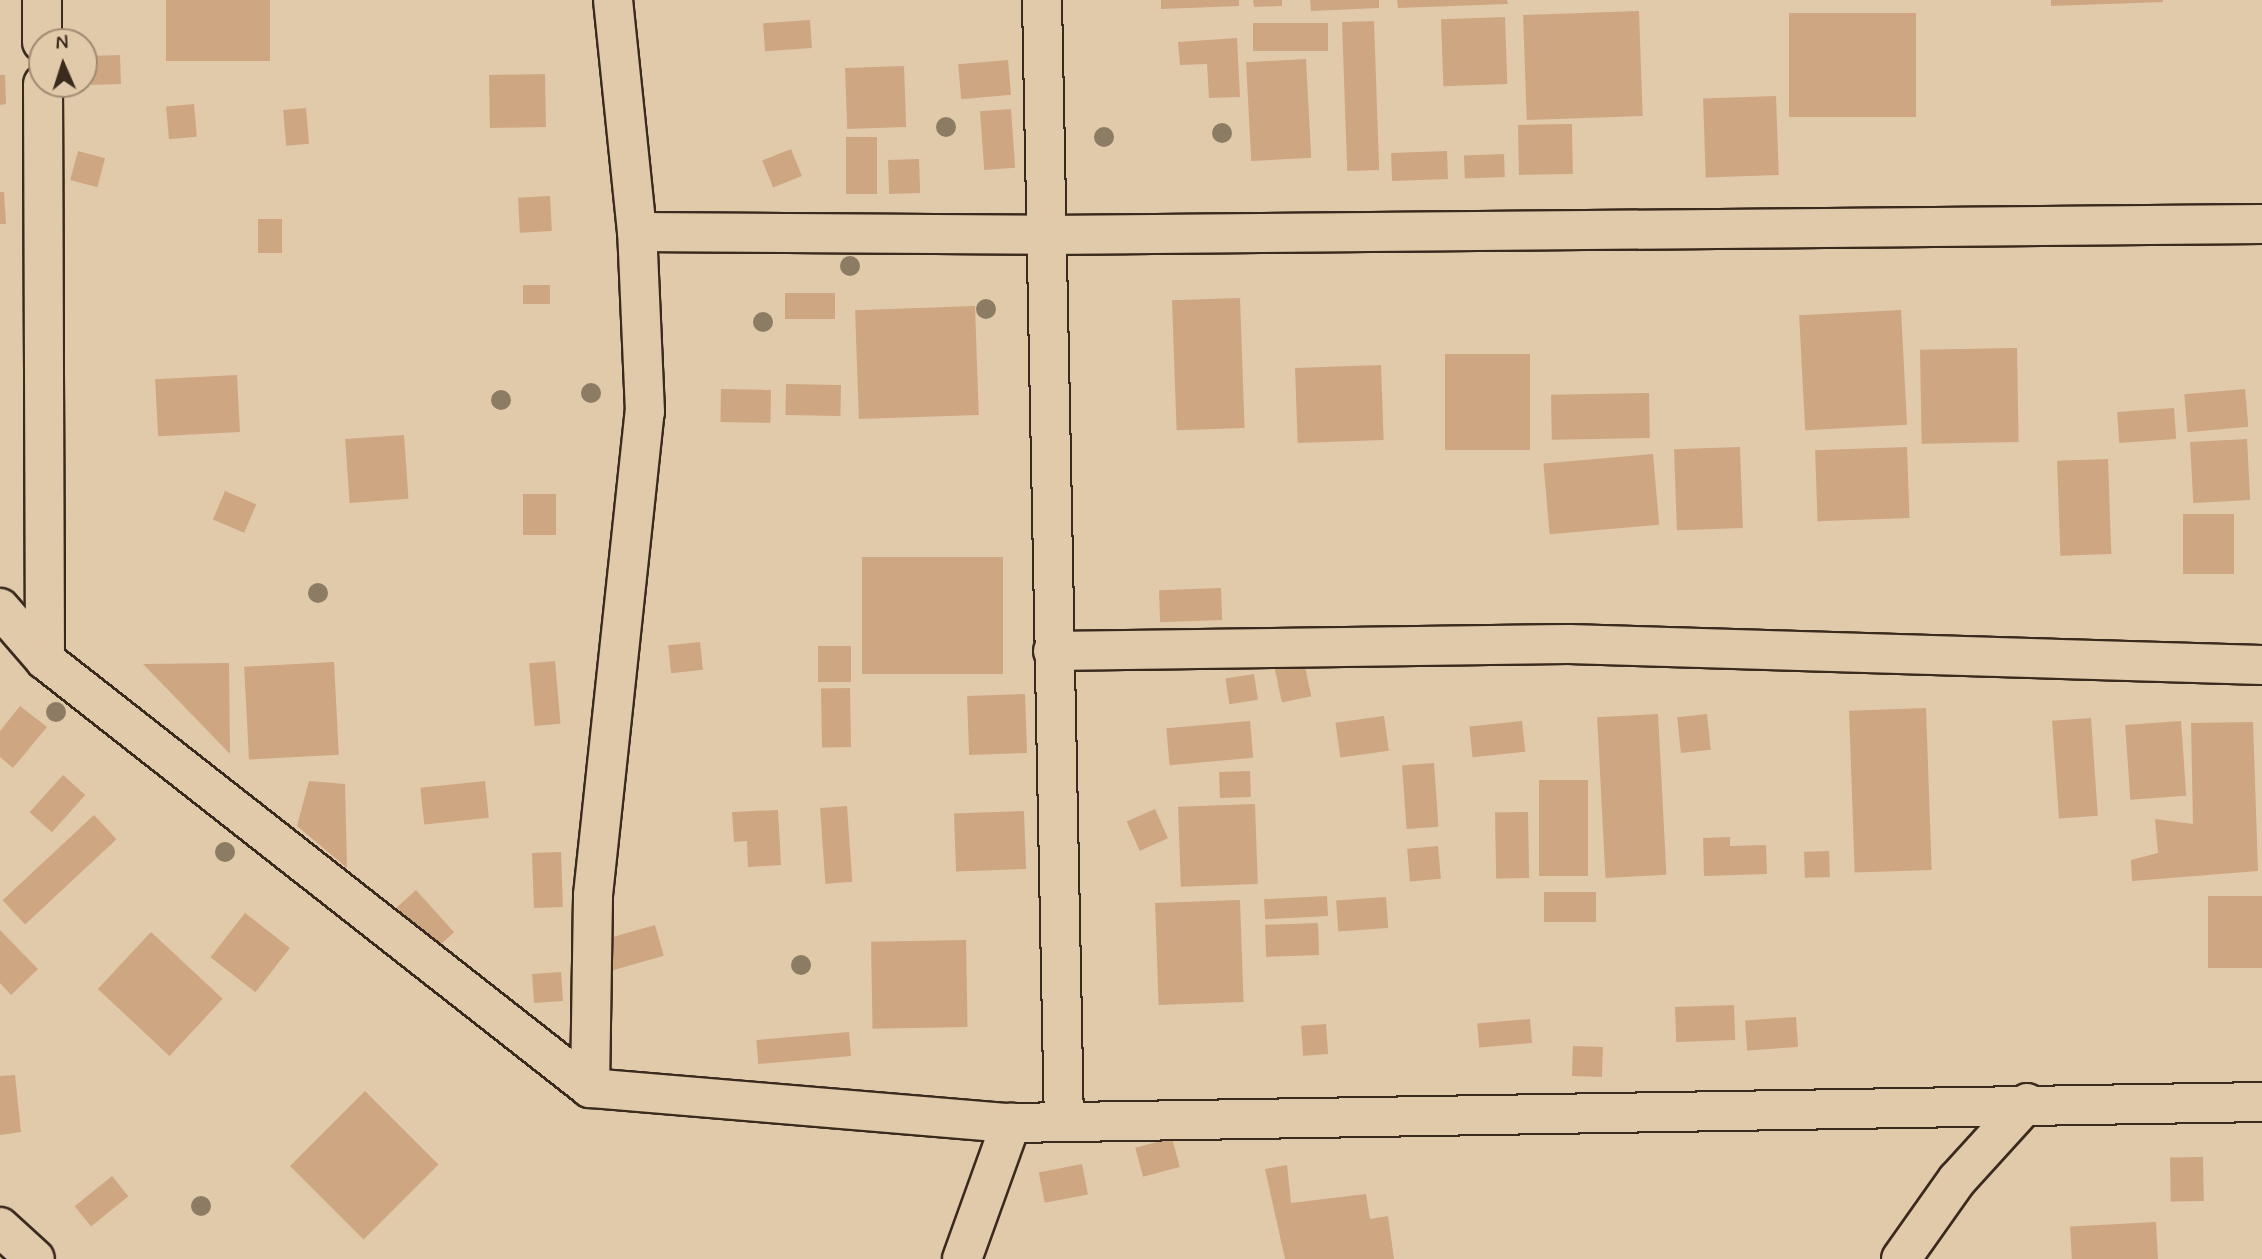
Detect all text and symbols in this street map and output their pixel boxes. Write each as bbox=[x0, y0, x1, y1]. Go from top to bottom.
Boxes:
north arrow bbox=[28, 28, 98, 98]
text: N bbox=[55, 31, 69, 56]

